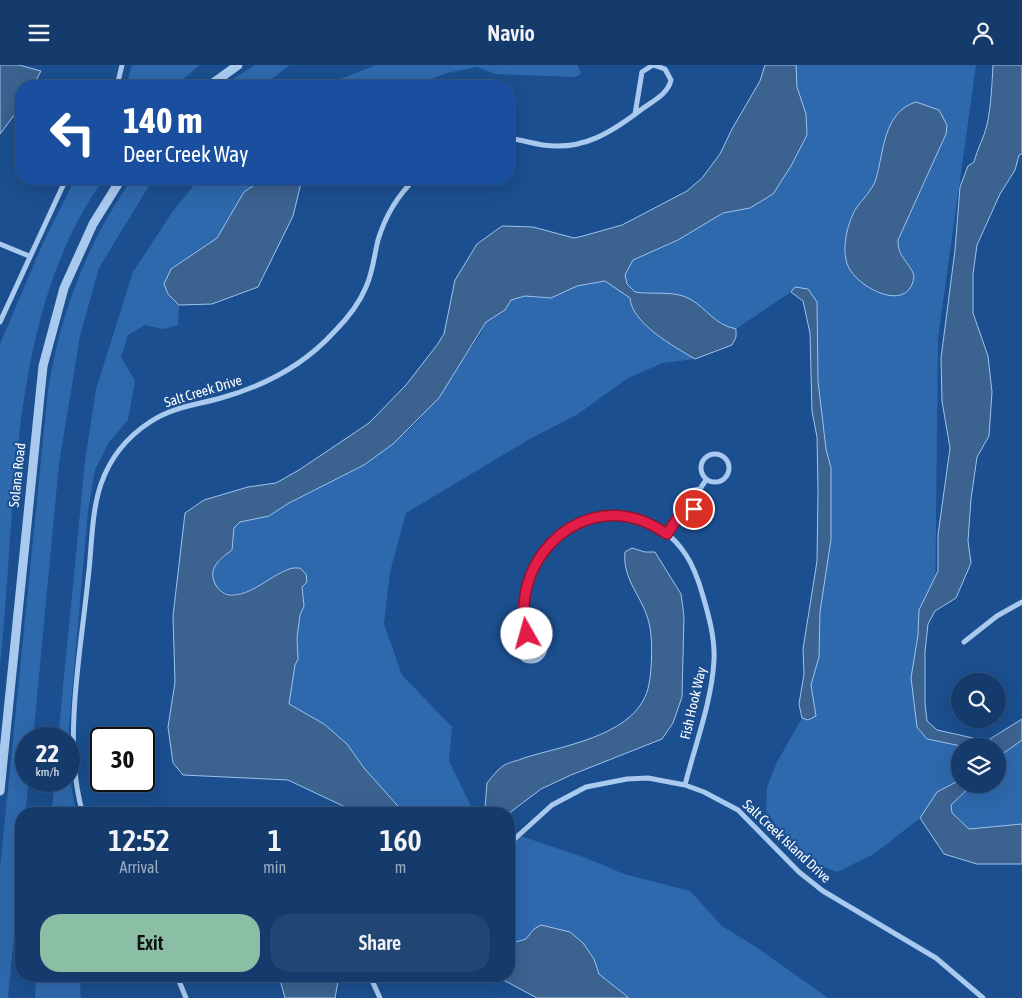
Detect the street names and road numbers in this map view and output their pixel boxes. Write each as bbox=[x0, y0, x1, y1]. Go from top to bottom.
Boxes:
street label: Salt Creek Drive bbox=[162, 372, 244, 410]
street label: Solana Road bbox=[6, 442, 28, 508]
street label: Fish Hook Way bbox=[677, 665, 709, 741]
street label: Salt Creek Island Drive bbox=[740, 796, 834, 886]

